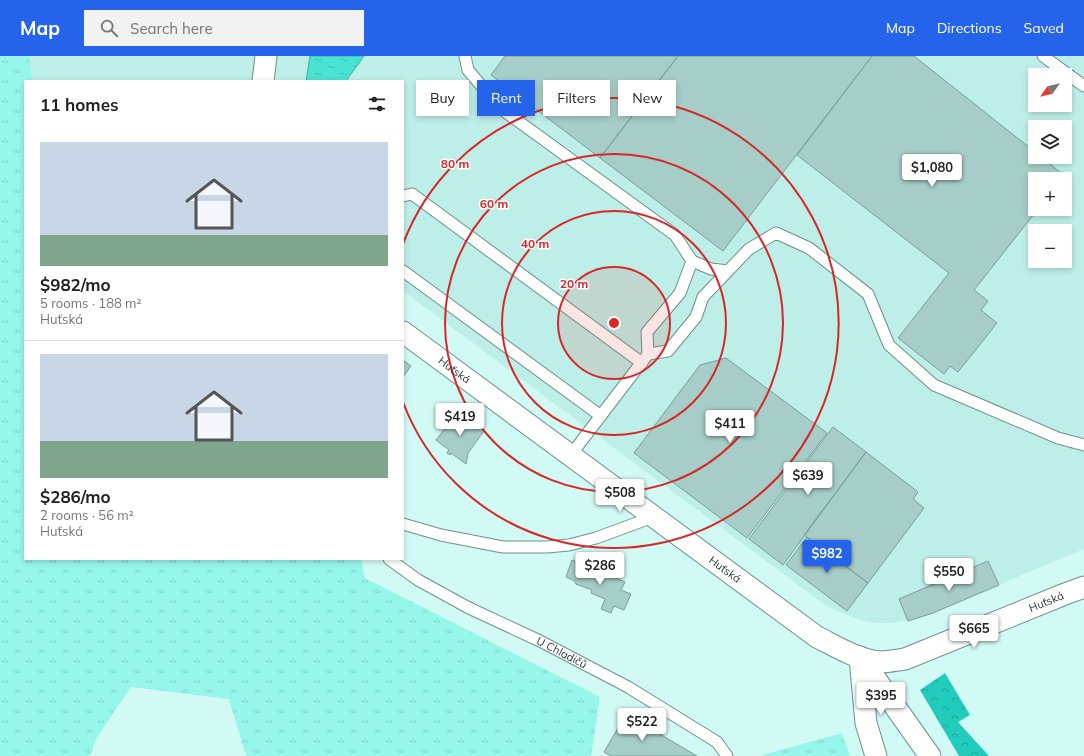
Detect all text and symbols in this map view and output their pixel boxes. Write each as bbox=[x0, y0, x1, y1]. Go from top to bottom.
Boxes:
search box bbox=[84, 10, 364, 46]
text: Map bbox=[20, 16, 60, 40]
icon: search bbox=[98, 17, 120, 39]
text: Search here bbox=[130, 19, 213, 38]
text: Map bbox=[886, 19, 915, 37]
text: Directions bbox=[937, 19, 1002, 37]
text: Saved bbox=[1024, 19, 1064, 37]
north arrow bbox=[1028, 68, 1072, 112]
map controls bbox=[1028, 68, 1072, 268]
chip: Buy bbox=[416, 80, 469, 116]
chip: Rent bbox=[477, 80, 535, 116]
chip: Filters bbox=[543, 80, 610, 116]
chip: New bbox=[618, 80, 676, 116]
icon: filters bbox=[366, 93, 388, 115]
text: 11 homes bbox=[40, 94, 119, 115]
button: layers bbox=[1028, 120, 1072, 164]
pin: $1,080 bbox=[899, 154, 965, 188]
text: 80 m bbox=[441, 156, 469, 171]
text: $1,080 bbox=[911, 159, 953, 175]
icon: home bbox=[178, 168, 250, 240]
button: + bbox=[1028, 172, 1072, 216]
text: 60 m bbox=[480, 196, 508, 211]
button: − bbox=[1028, 224, 1072, 268]
text: 40 m bbox=[521, 236, 549, 251]
text: $982/mo bbox=[40, 274, 111, 295]
text: 20 m bbox=[560, 276, 588, 291]
text: 5 rooms · 188 m² bbox=[40, 295, 141, 311]
text: Huťská bbox=[40, 311, 83, 327]
centre of rings bbox=[607, 316, 621, 330]
street label: Huťská bbox=[436, 354, 473, 386]
icon: home bbox=[178, 380, 250, 452]
pin: $419 bbox=[436, 403, 484, 437]
text: $419 bbox=[444, 408, 476, 424]
pin: $411 bbox=[706, 410, 754, 444]
text: $411 bbox=[714, 415, 746, 431]
pin: $639 bbox=[784, 462, 832, 496]
text: $639 bbox=[792, 467, 824, 483]
pin: $508 bbox=[596, 479, 644, 513]
text: $508 bbox=[604, 484, 636, 500]
text: $286/mo bbox=[40, 486, 111, 507]
text: 2 rooms · 56 m² bbox=[40, 507, 134, 523]
text: Huťská bbox=[40, 523, 83, 539]
pin: $982 bbox=[803, 540, 851, 574]
text: $982 bbox=[811, 545, 843, 561]
pin: $286 bbox=[576, 552, 624, 586]
street label: Huťská bbox=[706, 553, 744, 586]
text: $286 bbox=[584, 557, 616, 573]
pin: $550 bbox=[925, 558, 973, 592]
text: $550 bbox=[933, 563, 965, 579]
street label: Huťská bbox=[1027, 588, 1066, 615]
pin: $665 bbox=[950, 615, 998, 649]
text: $665 bbox=[958, 620, 990, 636]
street label: U Chladičů bbox=[534, 633, 590, 671]
pin: $395 bbox=[857, 682, 905, 716]
text: $395 bbox=[865, 687, 897, 703]
pin: $522 bbox=[618, 708, 666, 742]
text: $522 bbox=[626, 713, 658, 729]

